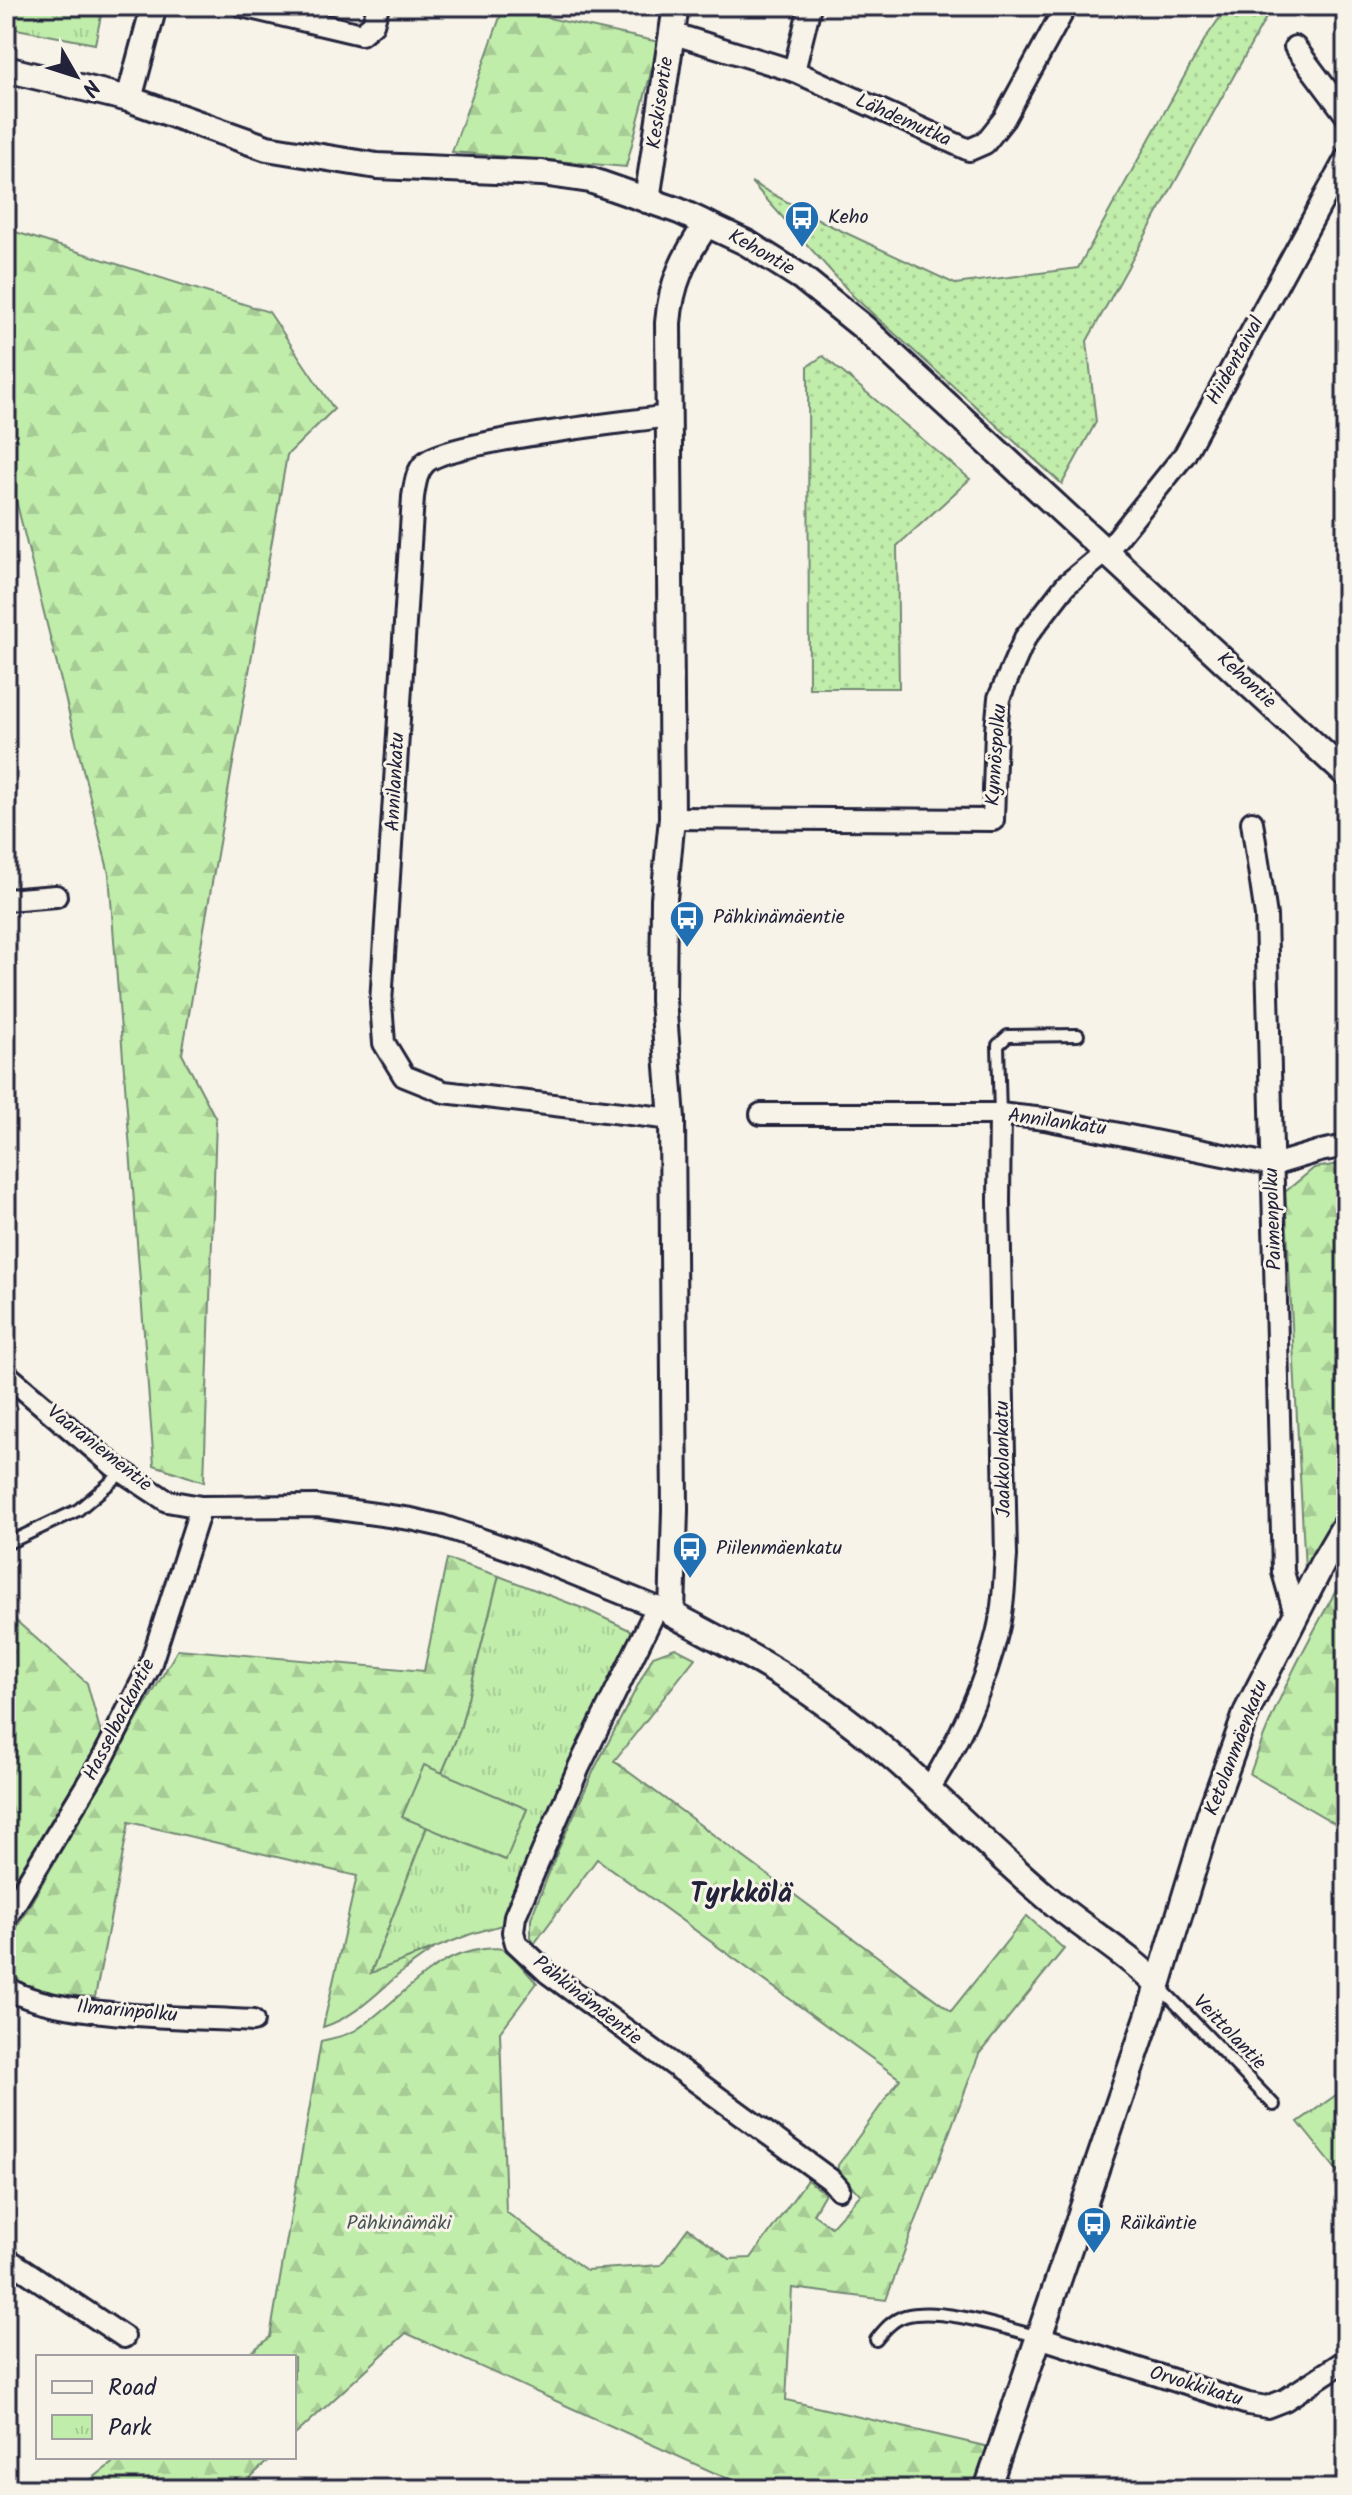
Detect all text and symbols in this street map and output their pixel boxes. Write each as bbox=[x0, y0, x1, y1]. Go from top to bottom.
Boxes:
north arrow bbox=[36, 36, 116, 116]
street label: Keskisentie bbox=[639, 55, 683, 151]
text: N bbox=[72, 71, 108, 104]
street label: Lähdemutka bbox=[850, 86, 956, 156]
bus stop icon: Keho bbox=[783, 199, 821, 249]
place label: Keho bbox=[828, 202, 869, 234]
street label: Kehontie bbox=[721, 221, 801, 285]
street label: Hiidentaival bbox=[1198, 311, 1274, 411]
street label: Kehontie bbox=[1208, 644, 1284, 718]
street label: Kynnöspolku bbox=[977, 702, 1017, 807]
street label: Annilankatu bbox=[377, 731, 415, 832]
bus stop icon: Pähkinämäentie bbox=[668, 899, 706, 949]
place label: Pähkinämäentie bbox=[713, 902, 845, 934]
street label: Annilankatu bbox=[1006, 1100, 1109, 1146]
street label: Paimenpolku bbox=[1256, 1167, 1292, 1271]
street label: Vaaraniementie bbox=[39, 1397, 159, 1501]
street label: Jaakkolankatu bbox=[987, 1400, 1021, 1518]
bus stop icon: Piilenmäenkatu bbox=[671, 1530, 709, 1580]
place label: Piilenmäenkatu bbox=[716, 1533, 842, 1565]
street label: Hasselbackantie bbox=[75, 1653, 165, 1787]
street label: Ketolanmäenkatu bbox=[1196, 1675, 1278, 1821]
district label: Tyrkkölä bbox=[690, 1872, 795, 1917]
street label: Pähkinämäentie bbox=[525, 1948, 649, 2054]
street label: Veittolantie bbox=[1184, 1988, 1274, 2078]
street label: Ilmarinpolku bbox=[75, 1992, 179, 2032]
bus stop icon: Räikäntie bbox=[1075, 2205, 1113, 2255]
park label: Pähkinämäki bbox=[347, 2208, 453, 2240]
place label: Räikäntie bbox=[1120, 2208, 1197, 2240]
legend bbox=[36, 2355, 296, 2459]
street label: Orvokkikatu bbox=[1145, 2358, 1247, 2416]
text: Road bbox=[108, 2369, 157, 2408]
text: Park bbox=[108, 2409, 152, 2448]

